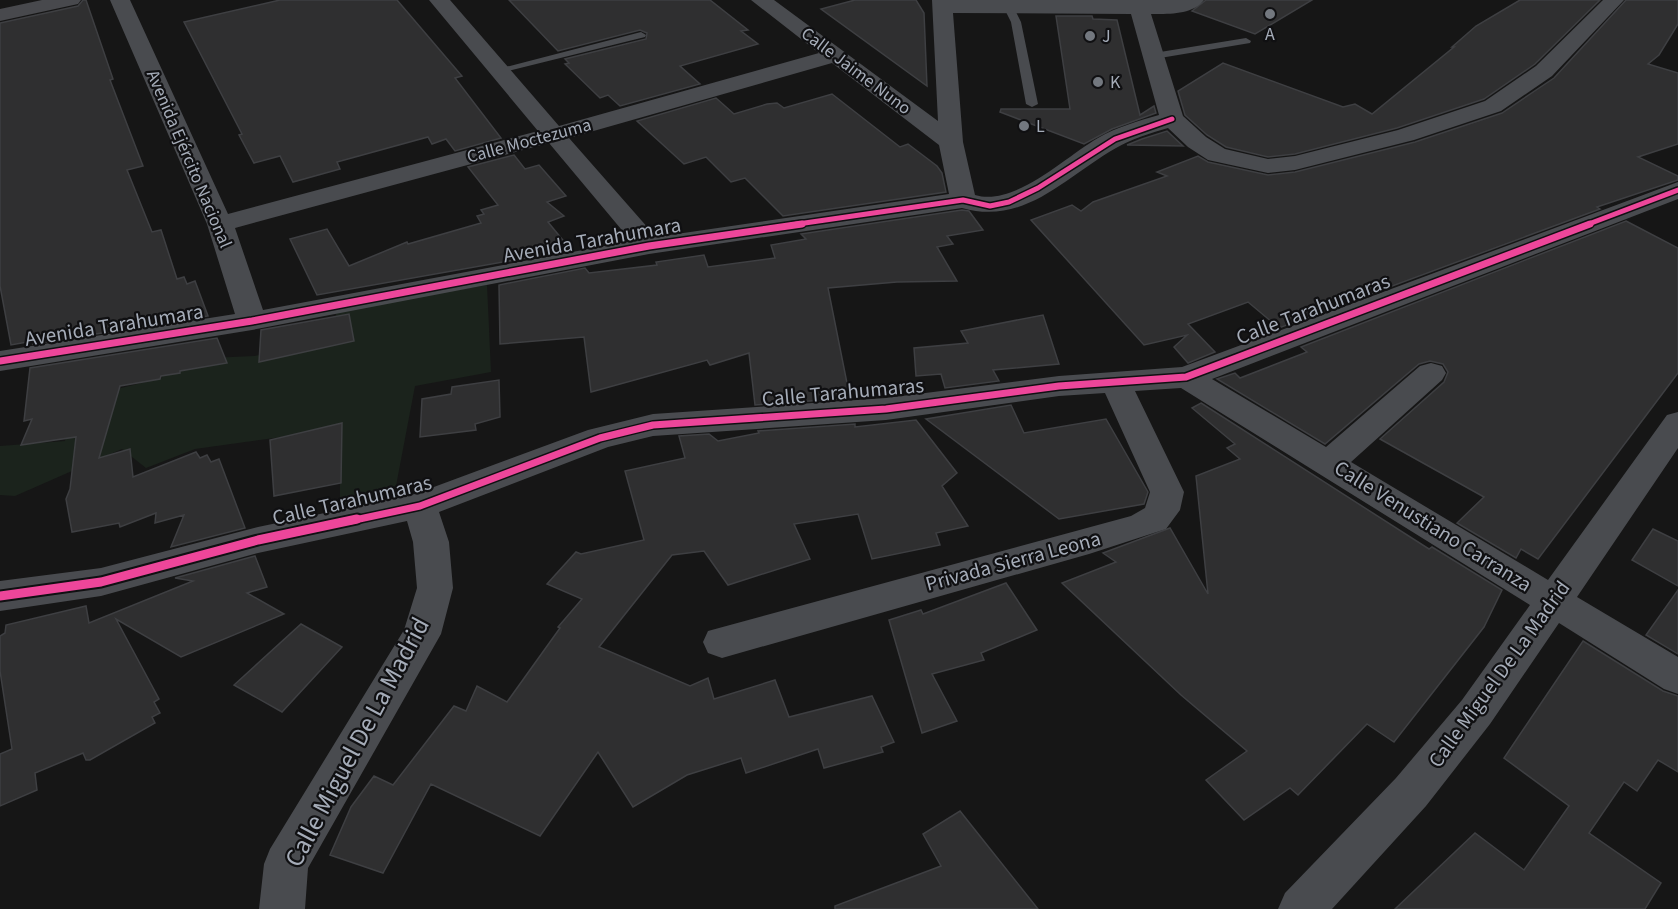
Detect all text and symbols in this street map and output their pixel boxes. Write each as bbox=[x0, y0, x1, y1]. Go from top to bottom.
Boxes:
marker: A bbox=[1263, 7, 1277, 21]
street label: Calle Jaime Nuno bbox=[796, 21, 916, 121]
place label: A bbox=[1265, 22, 1275, 47]
place label: J bbox=[1102, 24, 1111, 49]
marker: J bbox=[1083, 29, 1097, 43]
street label: Avenida Ejército Nacional bbox=[140, 66, 238, 252]
place label: K bbox=[1110, 70, 1121, 95]
marker: K bbox=[1091, 75, 1105, 89]
street label: Calle Moctezuma bbox=[464, 112, 594, 170]
place label: L bbox=[1036, 114, 1045, 139]
marker: L bbox=[1017, 119, 1031, 133]
street label: Avenida Tarahumara bbox=[501, 210, 683, 270]
street label: Calle Tarahumaras bbox=[1232, 266, 1394, 352]
street label: Avenida Tarahumara bbox=[23, 296, 205, 354]
street label: Calle Tarahumaras bbox=[761, 370, 925, 414]
street label: Calle Venustiano Carranza bbox=[1328, 453, 1538, 599]
street label: Calle Tarahumaras bbox=[269, 467, 435, 533]
street label: Privada Sierra Leona bbox=[922, 523, 1104, 599]
street label: Calle Miguel De La Madrid bbox=[1421, 574, 1577, 774]
street label: Calle Miguel De La Madrid bbox=[275, 611, 439, 873]

